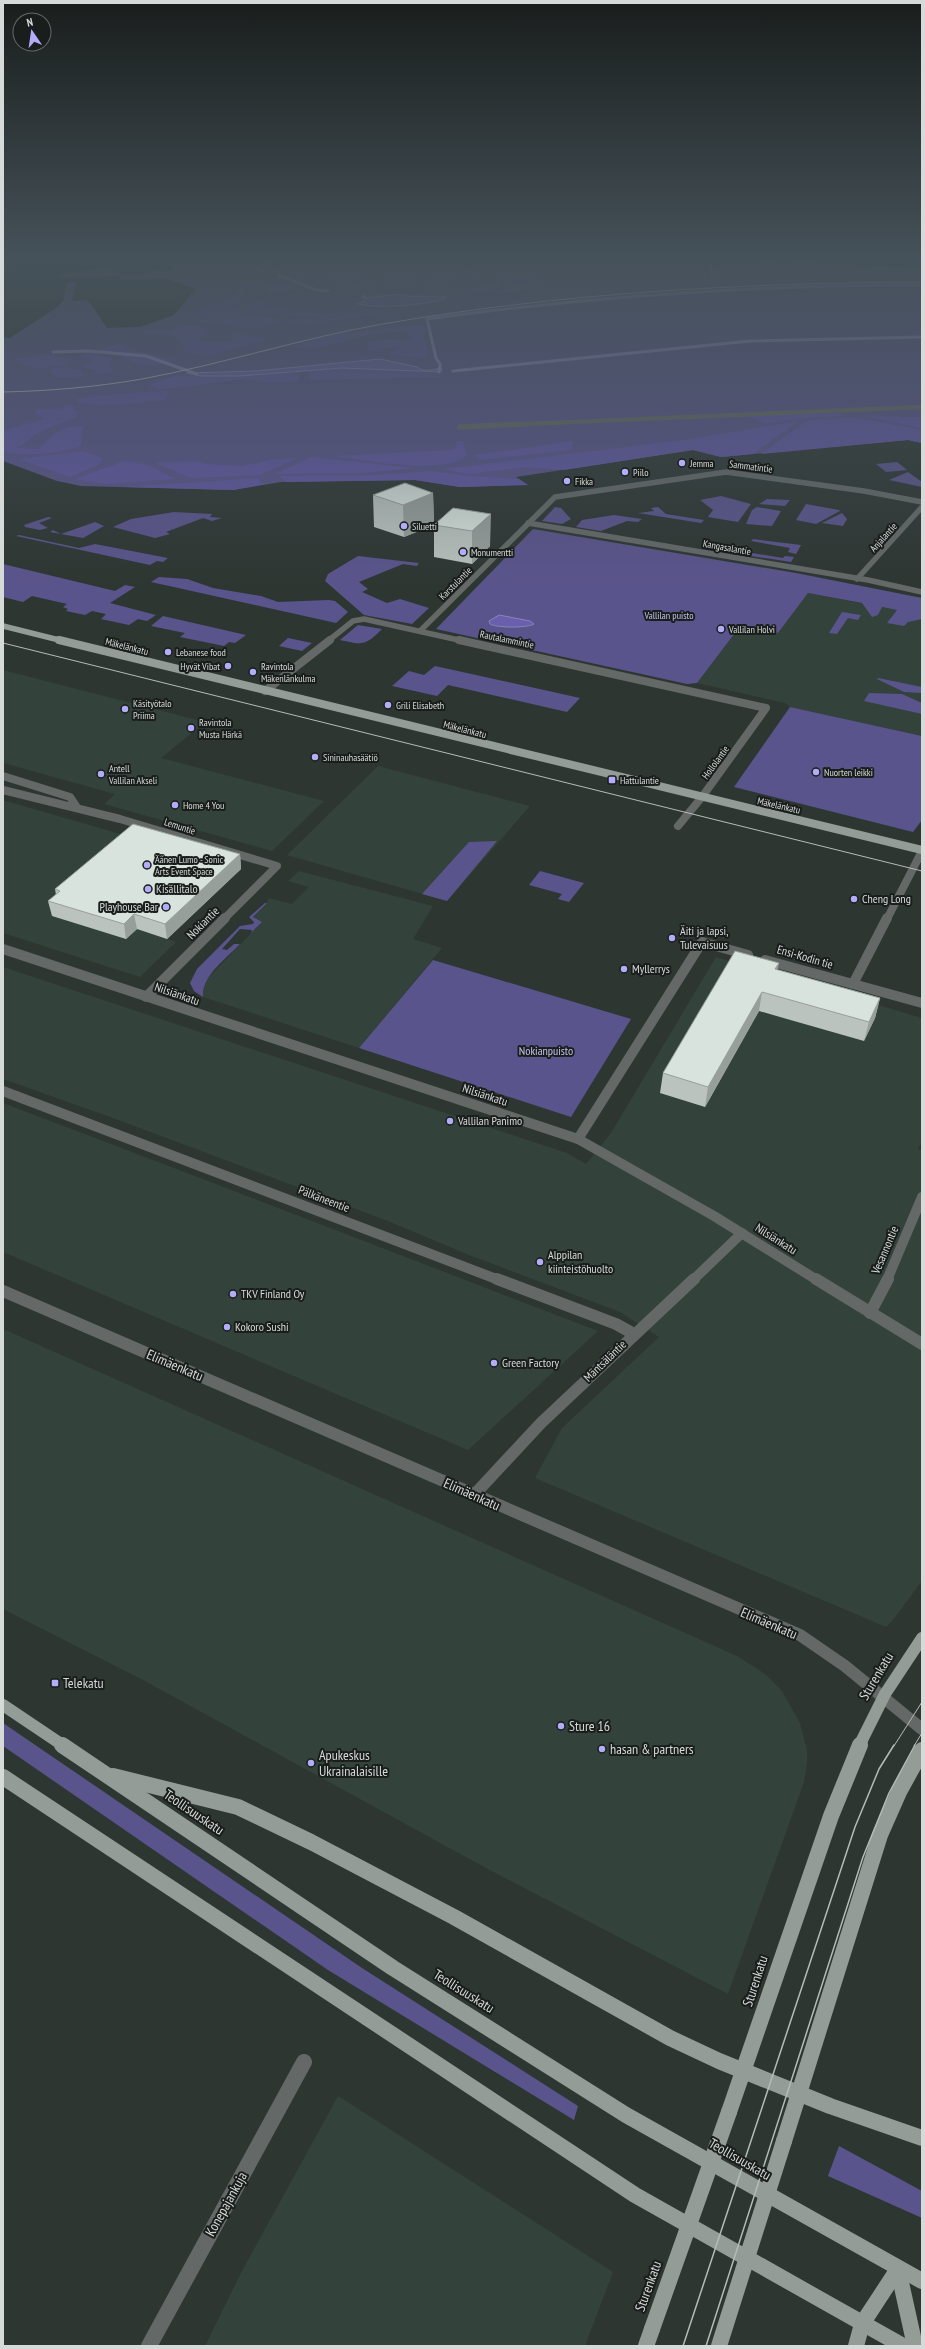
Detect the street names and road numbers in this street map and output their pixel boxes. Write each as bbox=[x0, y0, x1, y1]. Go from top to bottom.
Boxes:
street label: Sammatintie bbox=[728, 457, 773, 476]
street label: Anjalantie bbox=[867, 520, 900, 555]
street label: Kangasalantie bbox=[702, 537, 752, 558]
street label: Karstulantie bbox=[436, 564, 475, 603]
street label: Rautalammintie bbox=[479, 627, 535, 652]
street label: Mäkelänkatu bbox=[104, 635, 150, 658]
street label: Mäkelänkatu bbox=[442, 718, 488, 741]
street label: Hollolantie bbox=[699, 743, 732, 782]
street label: Mäkelänkatu bbox=[756, 794, 802, 817]
street label: Lemuntie bbox=[163, 815, 197, 838]
street label: Nokiantie bbox=[183, 903, 222, 942]
street label: Ensi-Kodin tie bbox=[775, 941, 835, 972]
street label: Nilsiänkatu bbox=[153, 979, 202, 1008]
street label: Nilsiänkatu bbox=[461, 1080, 510, 1109]
street label: Pälkäneentie bbox=[296, 1182, 352, 1215]
street label: Nilsiänkatu bbox=[753, 1220, 800, 1257]
street label: Vesannontie bbox=[867, 1224, 901, 1277]
street label: Mäntsäläntie bbox=[580, 1337, 629, 1385]
street label: Elimäenkatu bbox=[144, 1345, 206, 1385]
street label: Elimäenkatu bbox=[441, 1474, 503, 1514]
street label: Elimäenkatu bbox=[738, 1603, 800, 1643]
street label: Sturenkatu bbox=[855, 1649, 897, 1703]
street label: Teollisuuskatu bbox=[161, 1785, 227, 1839]
street label: Sturenkatu bbox=[738, 1953, 772, 2009]
street label: Teollisuuskatu bbox=[430, 1965, 498, 2017]
street label: Teollisuuskatu bbox=[706, 2134, 774, 2184]
street label: Konepajankuja bbox=[201, 2169, 251, 2239]
street label: Sturenkatu bbox=[631, 2258, 665, 2314]

